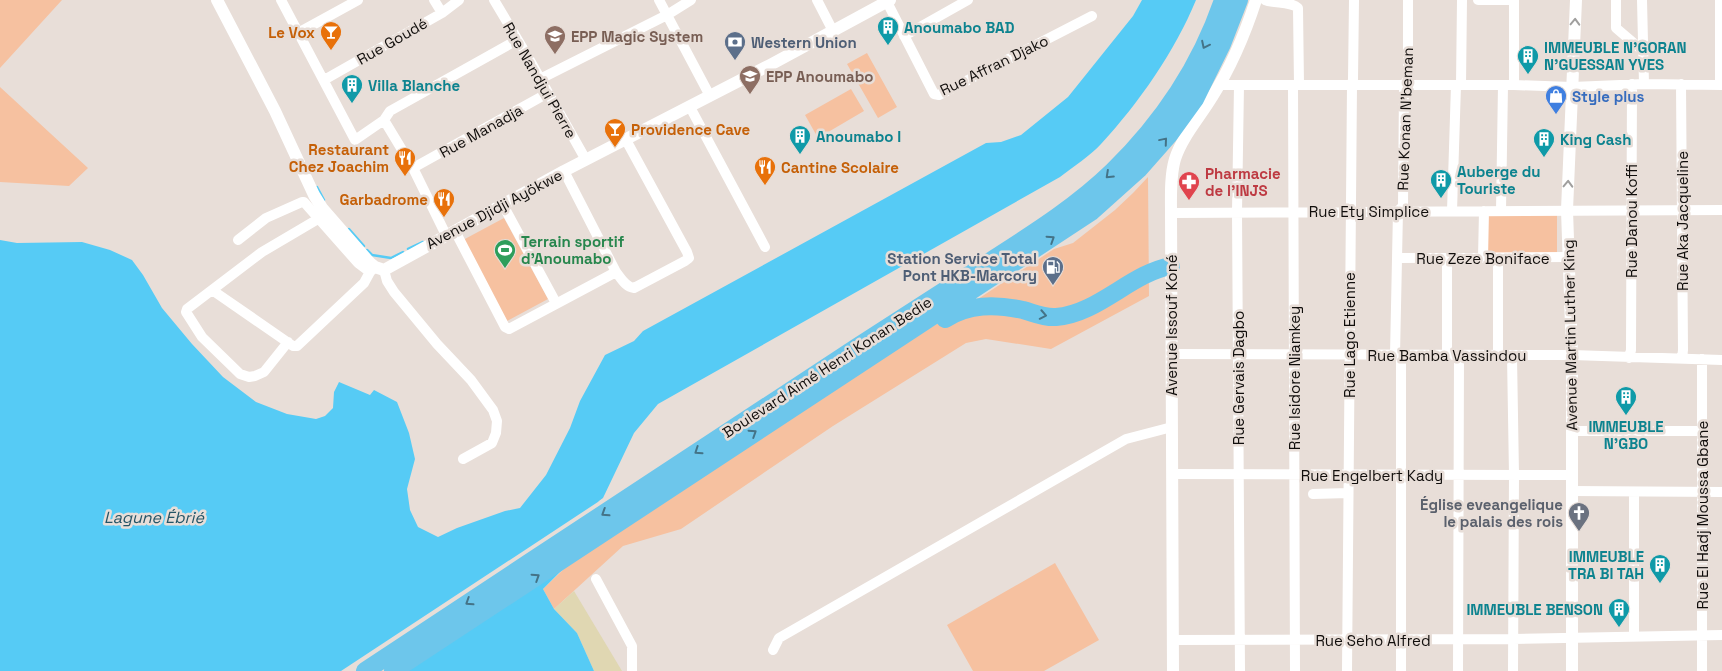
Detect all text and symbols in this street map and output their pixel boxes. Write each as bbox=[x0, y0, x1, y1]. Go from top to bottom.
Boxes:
street label: Rue Goudé bbox=[353, 13, 431, 69]
building icon: Anoumabo BAD bbox=[876, 15, 900, 46]
place label: Anoumabo BAD bbox=[904, 18, 1015, 37]
one-way arrow bbox=[1570, 18, 1580, 26]
street label: Rue Nandjui Pierre bbox=[499, 19, 581, 141]
bar icon: Le Vox bbox=[319, 20, 343, 51]
place label: Le Vox bbox=[268, 23, 315, 42]
school or university icon: EPP Magic System bbox=[543, 24, 567, 55]
place label: EPP Magic System bbox=[571, 27, 703, 46]
bank icon: Western Union bbox=[723, 30, 747, 61]
street label: Rue Affran Djako bbox=[937, 31, 1051, 99]
place label: Western Union bbox=[751, 33, 857, 52]
place label: IMMEUBLE N'GORAN N'GUESSAN YVES bbox=[1544, 38, 1687, 74]
one-way arrow bbox=[1201, 40, 1211, 49]
building icon: IMMEUBLE N'GORAN N'GUESSAN YVES bbox=[1516, 44, 1540, 75]
street label: Rue Konan N'beman bbox=[1393, 47, 1417, 191]
school or university icon: EPP Anoumabo bbox=[738, 64, 762, 95]
place label: EPP Anoumabo bbox=[766, 67, 873, 86]
building icon: Villa Blanche bbox=[340, 73, 364, 104]
place label: Villa Blanche bbox=[368, 76, 461, 95]
shop icon: Style plus bbox=[1544, 84, 1568, 115]
place label: Style plus bbox=[1572, 87, 1644, 106]
street label: Rue Manadja bbox=[436, 100, 526, 162]
bar icon: Providence Cave bbox=[603, 117, 627, 148]
place label: Providence Cave bbox=[631, 120, 751, 139]
building icon: Anoumabo I bbox=[788, 124, 812, 155]
place label: Anoumabo I bbox=[816, 127, 901, 146]
building icon: King Cash bbox=[1532, 127, 1556, 158]
place label: King Cash bbox=[1560, 130, 1631, 149]
one-way arrow bbox=[1158, 138, 1167, 147]
place label: Restaurant Chez Joachim bbox=[289, 140, 389, 176]
restaurant icon: Restaurant Chez Joachim bbox=[393, 146, 417, 177]
street label: Rue Aka Jacqueline bbox=[1673, 151, 1692, 291]
restaurant icon: Cantine Scolaire bbox=[753, 155, 777, 186]
place label: Cantine Scolaire bbox=[781, 158, 899, 177]
place label: Auberge du Touriste bbox=[1457, 162, 1541, 198]
place label: Pharmacie de l'INJS bbox=[1205, 164, 1281, 200]
street label: Rue Danou Koffi bbox=[1622, 164, 1641, 278]
street label: Avenue Djidji Ayökwe bbox=[423, 165, 565, 253]
building icon: Auberge du Touriste bbox=[1429, 168, 1453, 199]
one-way arrow bbox=[1105, 169, 1114, 178]
pharmacy icon: Pharmacie de l'INJS bbox=[1177, 170, 1201, 201]
one-way arrow bbox=[1563, 180, 1573, 188]
restaurant icon: Garbadrome bbox=[432, 187, 456, 218]
place label: Garbadrome bbox=[339, 190, 428, 209]
street label: Rue Ety Simplice bbox=[1309, 202, 1429, 221]
place label: Terrain sportif d'Anoumabo bbox=[521, 232, 625, 268]
one-way arrow bbox=[1045, 236, 1055, 245]
sports icon: Terrain sportif d'Anoumabo bbox=[493, 238, 517, 269]
street label: Avenue Martin Luther King bbox=[1559, 239, 1581, 431]
place label: Station Service Total Pont HKB-Marcory bbox=[887, 249, 1037, 285]
street label: Rue Zeze Boniface bbox=[1416, 249, 1550, 268]
street label: Avenue Issouf Koné bbox=[1162, 254, 1181, 396]
fuel station icon: Station Service Total Pont HKB-Marcory bbox=[1041, 255, 1065, 286]
street label: Rue Lago Etienne bbox=[1340, 272, 1359, 398]
street label: Boulevard Aimé Henri Konan Bedie bbox=[719, 292, 935, 442]
street label: Rue Isidore Niamkey bbox=[1285, 306, 1304, 450]
one-way arrow bbox=[1039, 310, 1047, 320]
street label: Rue Gervais Dagbo bbox=[1229, 311, 1248, 445]
street label: Rue Bamba Vassindou bbox=[1368, 346, 1526, 365]
building icon: IMMEUBLE N'GBO bbox=[1614, 385, 1638, 416]
place label: IMMEUBLE N'GBO bbox=[1588, 417, 1664, 453]
street label: Rue El Hadj Moussa Gbane bbox=[1693, 421, 1712, 609]
one-way arrow bbox=[748, 430, 757, 440]
one-way arrow bbox=[695, 445, 704, 454]
street label: Rue Engelbert Kady bbox=[1301, 466, 1443, 485]
place label: Église eveangelique le palais des rois bbox=[1420, 495, 1563, 531]
church icon: Église eveangelique le palais des rois bbox=[1567, 501, 1591, 532]
water label: Lagune Ébrié bbox=[104, 507, 204, 528]
one-way arrow bbox=[602, 507, 611, 516]
place label: IMMEUBLE TRA BI TAH bbox=[1568, 547, 1644, 583]
building icon: IMMEUBLE TRA BI TAH bbox=[1648, 553, 1672, 584]
one-way arrow bbox=[531, 573, 540, 583]
one-way arrow bbox=[466, 596, 475, 605]
building icon: IMMEUBLE BENSON bbox=[1607, 597, 1631, 628]
place label: IMMEUBLE BENSON bbox=[1466, 600, 1603, 619]
street label: Rue Seho Alfred bbox=[1315, 631, 1431, 650]

